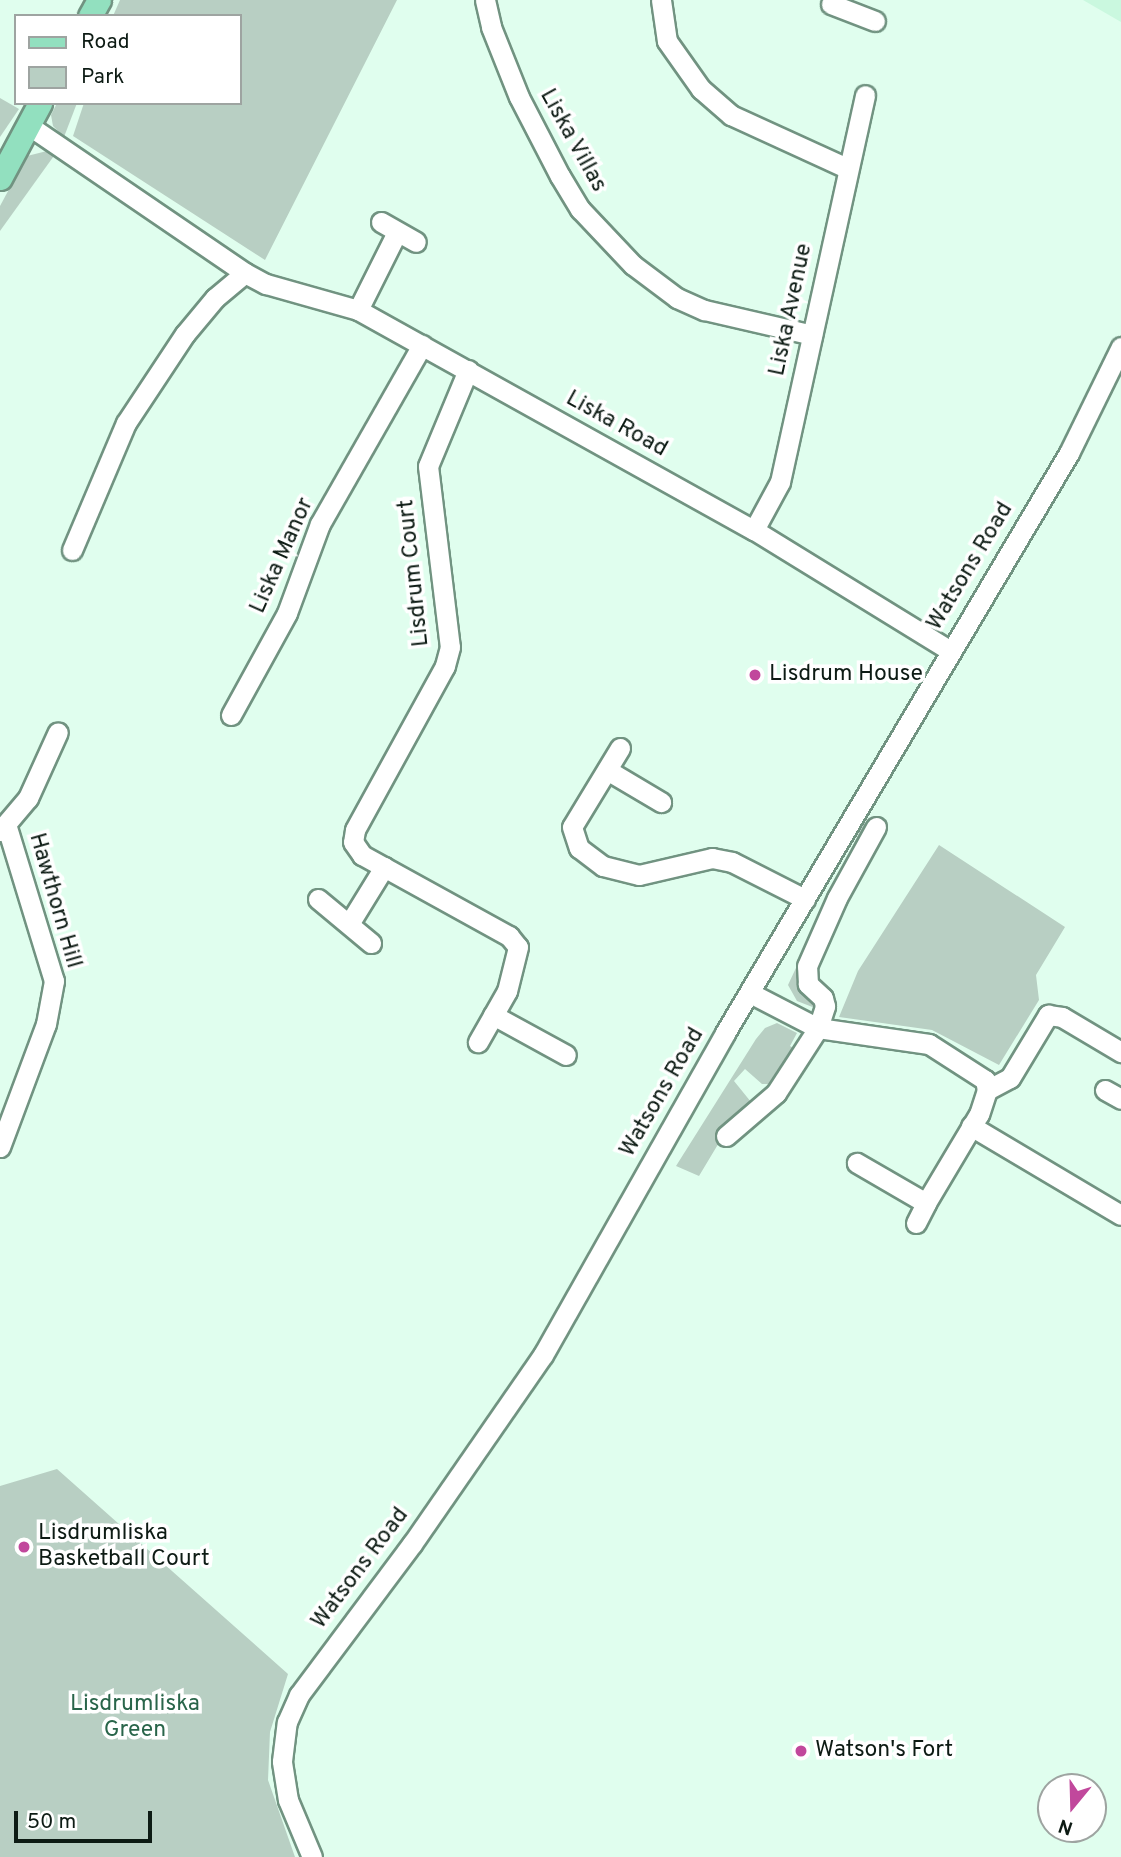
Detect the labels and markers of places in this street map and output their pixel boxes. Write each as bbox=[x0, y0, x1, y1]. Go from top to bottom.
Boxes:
place label: Lisdrum House bbox=[769, 661, 923, 689]
marker: Lisdrum House bbox=[747, 667, 763, 683]
place label: Lisdrumliska Basketball Court bbox=[38, 1520, 210, 1574]
marker: Lisdrumliska Basketball Court bbox=[16, 1539, 32, 1555]
place label: Watson's Fort bbox=[815, 1737, 953, 1765]
marker: Watson's Fort bbox=[793, 1743, 809, 1759]

